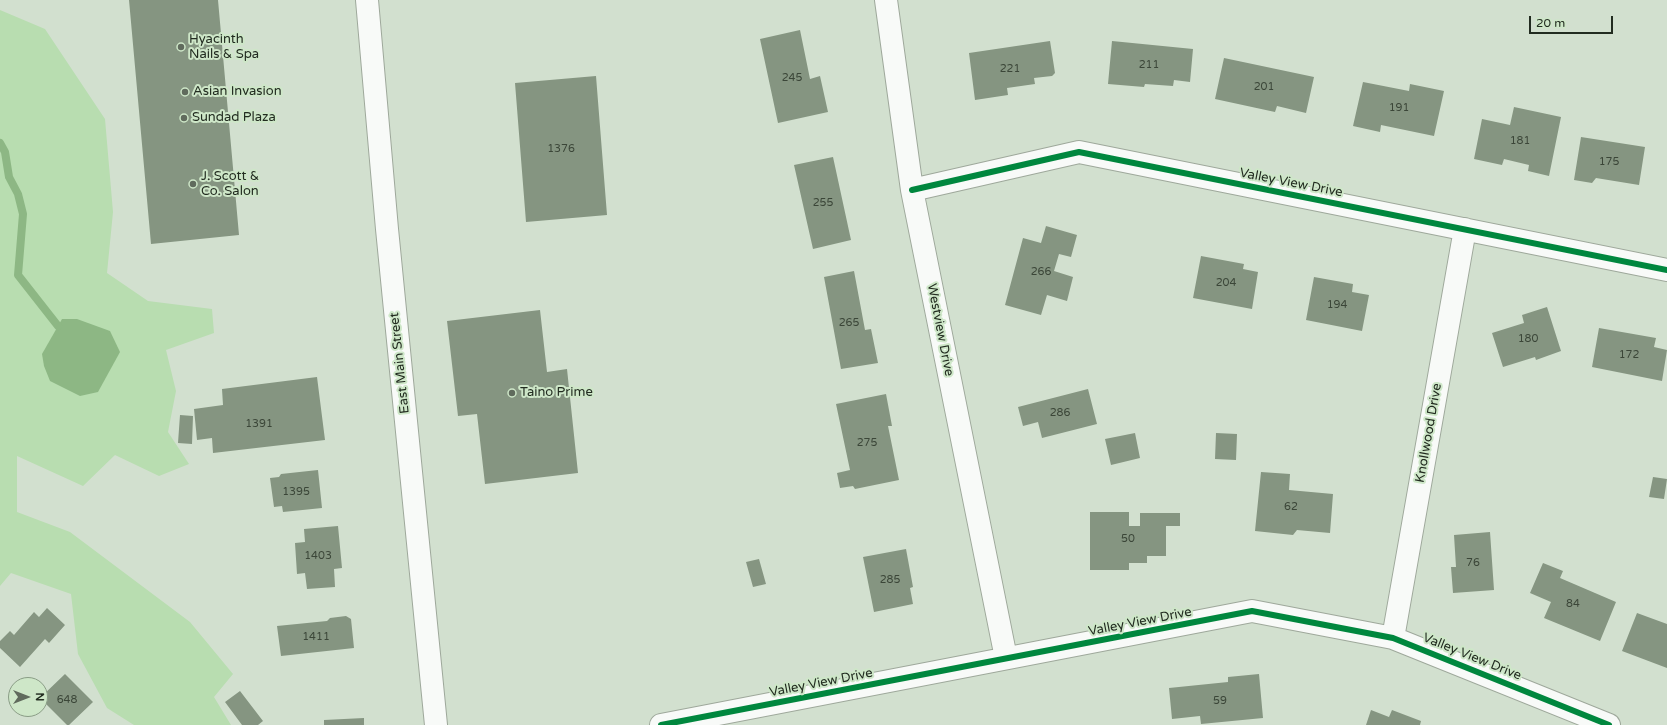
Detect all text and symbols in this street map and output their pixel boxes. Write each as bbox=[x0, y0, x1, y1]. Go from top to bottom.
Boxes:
scale bar bbox=[1531, 8, 1615, 34]
text: 20 m bbox=[1536, 16, 1565, 30]
place label: Hyacinth Nails & Spa bbox=[189, 32, 259, 63]
marker: Hyacinth Nails & Spa bbox=[176, 42, 186, 52]
house number: 211 bbox=[1139, 58, 1159, 72]
house number: 221 bbox=[1000, 62, 1020, 76]
house number: 245 bbox=[782, 71, 802, 85]
house number: 201 bbox=[1254, 80, 1274, 94]
place label: Asian Invasion bbox=[193, 84, 282, 100]
marker: Asian Invasion bbox=[180, 87, 190, 97]
house number: 191 bbox=[1389, 101, 1409, 115]
place label: Sundad Plaza bbox=[192, 110, 276, 126]
marker: Sundad Plaza bbox=[179, 113, 189, 123]
house number: 181 bbox=[1510, 134, 1530, 148]
house number: 1376 bbox=[547, 142, 575, 156]
house number: 175 bbox=[1599, 155, 1619, 169]
street label: Valley View Drive bbox=[1238, 165, 1344, 201]
place label: J. Scott & Co. Salon bbox=[201, 169, 259, 200]
marker: J. Scott & Co. Salon bbox=[188, 179, 198, 189]
house number: 255 bbox=[813, 196, 833, 210]
house number: 266 bbox=[1031, 265, 1051, 279]
house number: 204 bbox=[1216, 276, 1236, 290]
street label: Westview Drive bbox=[923, 282, 957, 378]
house number: 194 bbox=[1327, 298, 1347, 312]
street label: East Main Street bbox=[387, 312, 413, 414]
house number: 265 bbox=[839, 316, 859, 330]
house number: 180 bbox=[1518, 332, 1538, 346]
house number: 172 bbox=[1619, 348, 1639, 362]
street label: Knollwood Drive bbox=[1413, 382, 1445, 484]
place label: Taino Prime bbox=[520, 385, 593, 401]
marker: Taino Prime bbox=[507, 388, 517, 398]
house number: 286 bbox=[1050, 406, 1070, 420]
house number: 1391 bbox=[245, 417, 273, 431]
house number: 275 bbox=[857, 436, 877, 450]
house number: 1395 bbox=[282, 485, 310, 499]
house number: 62 bbox=[1284, 500, 1298, 514]
house number: 50 bbox=[1121, 532, 1135, 546]
house number: 1403 bbox=[304, 549, 332, 563]
house number: 76 bbox=[1466, 556, 1480, 570]
house number: 285 bbox=[880, 573, 900, 587]
house number: 84 bbox=[1566, 597, 1580, 611]
street label: Valley View Drive bbox=[1087, 604, 1193, 640]
house number: 1411 bbox=[302, 630, 330, 644]
street label: Valley View Drive bbox=[1420, 630, 1524, 684]
street label: Valley View Drive bbox=[768, 665, 874, 701]
north arrow bbox=[8, 677, 48, 717]
text: N bbox=[33, 693, 46, 701]
house number: 648 bbox=[57, 693, 77, 707]
house number: 59 bbox=[1213, 694, 1227, 708]

